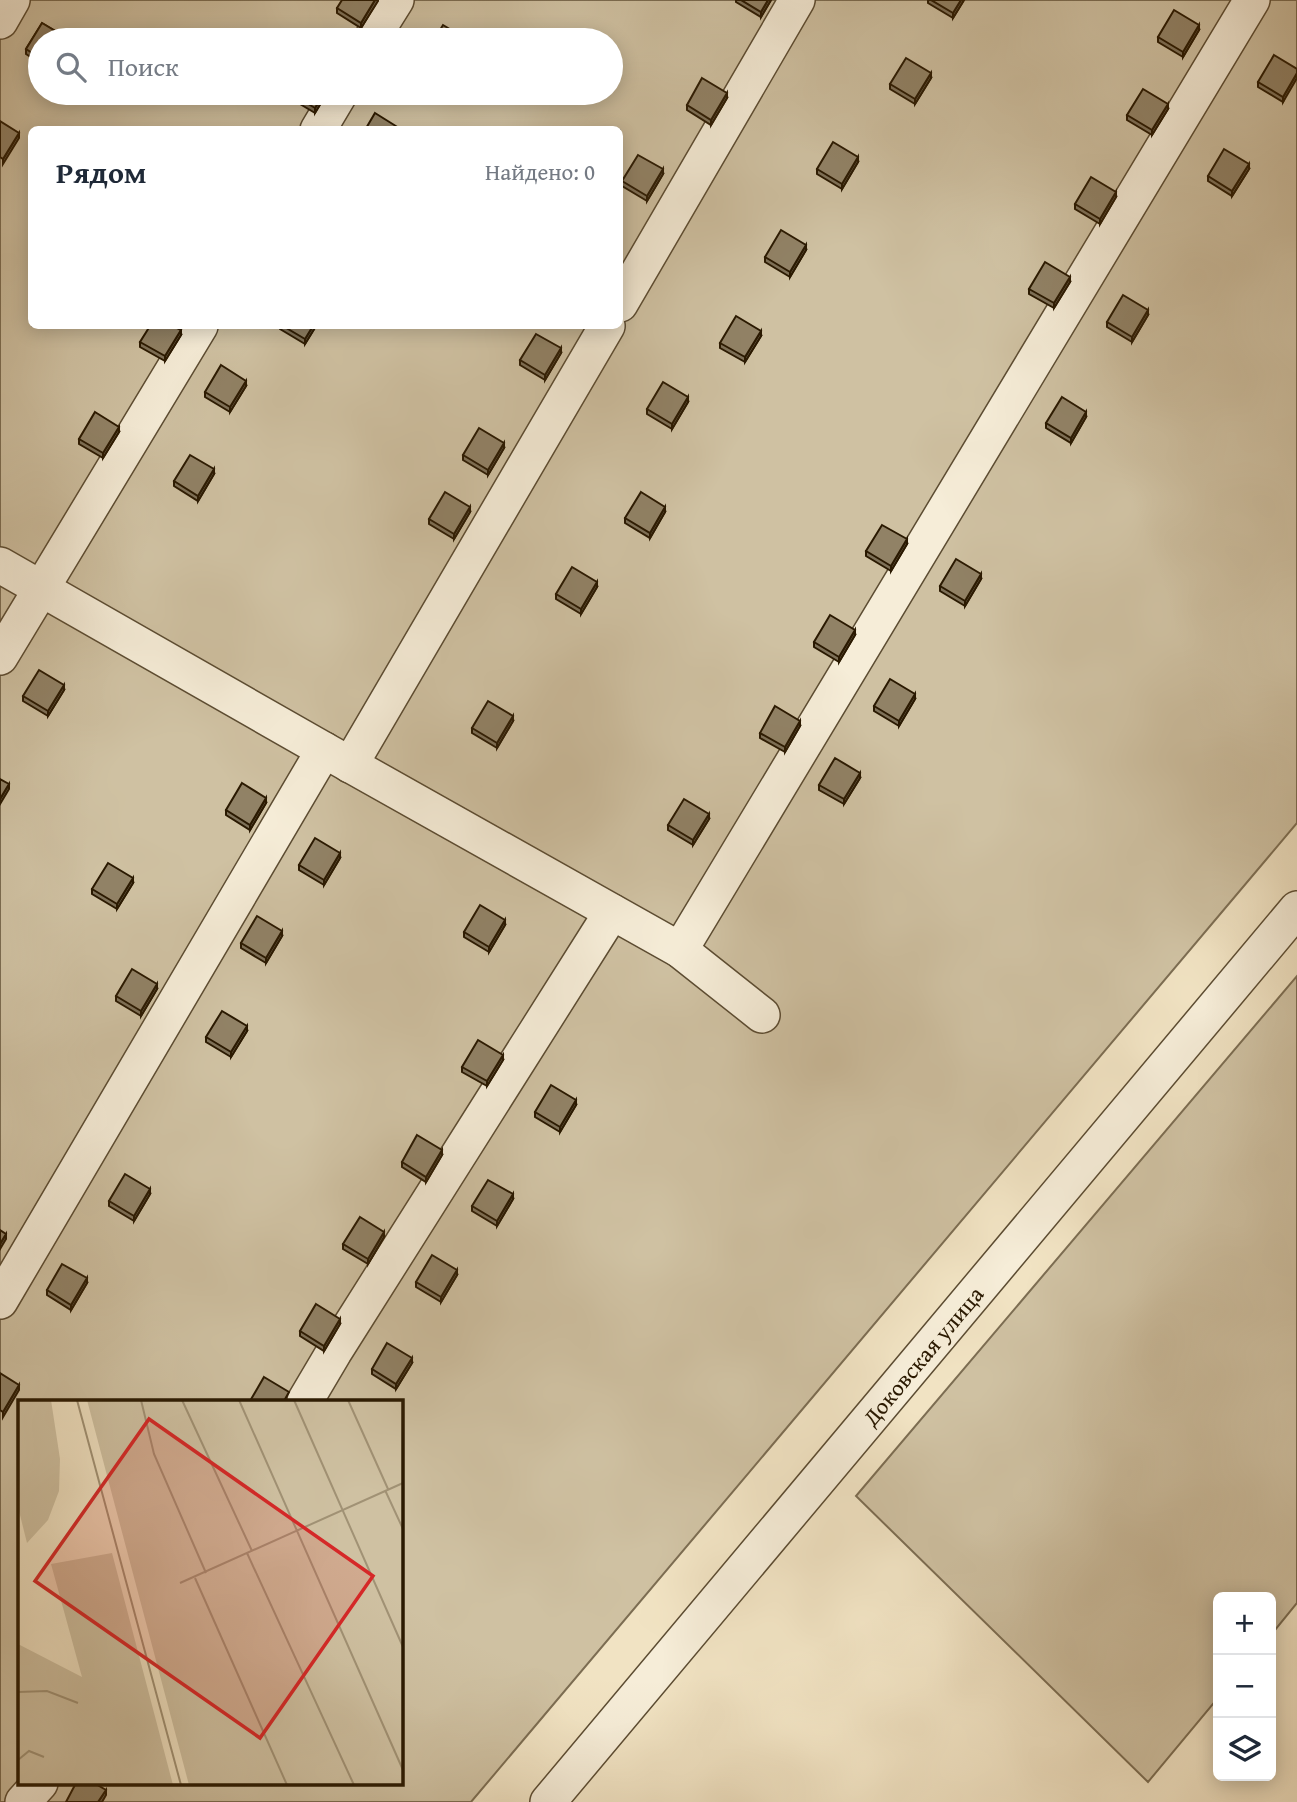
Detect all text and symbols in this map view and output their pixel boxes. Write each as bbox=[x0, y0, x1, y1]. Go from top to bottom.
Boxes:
search box bbox=[28, 28, 623, 105]
text: Поиск bbox=[108, 47, 179, 86]
icon: search bbox=[52, 48, 90, 86]
text: Рядом bbox=[56, 150, 147, 194]
text: Найдено: 0 bbox=[485, 155, 595, 188]
street label: Доковская улица bbox=[854, 1279, 991, 1433]
inset map bbox=[18, 1400, 402, 1784]
map controls bbox=[1213, 1592, 1276, 1781]
button: + bbox=[1213, 1592, 1276, 1655]
button: − bbox=[1213, 1655, 1276, 1718]
button: layers bbox=[1213, 1718, 1276, 1781]

